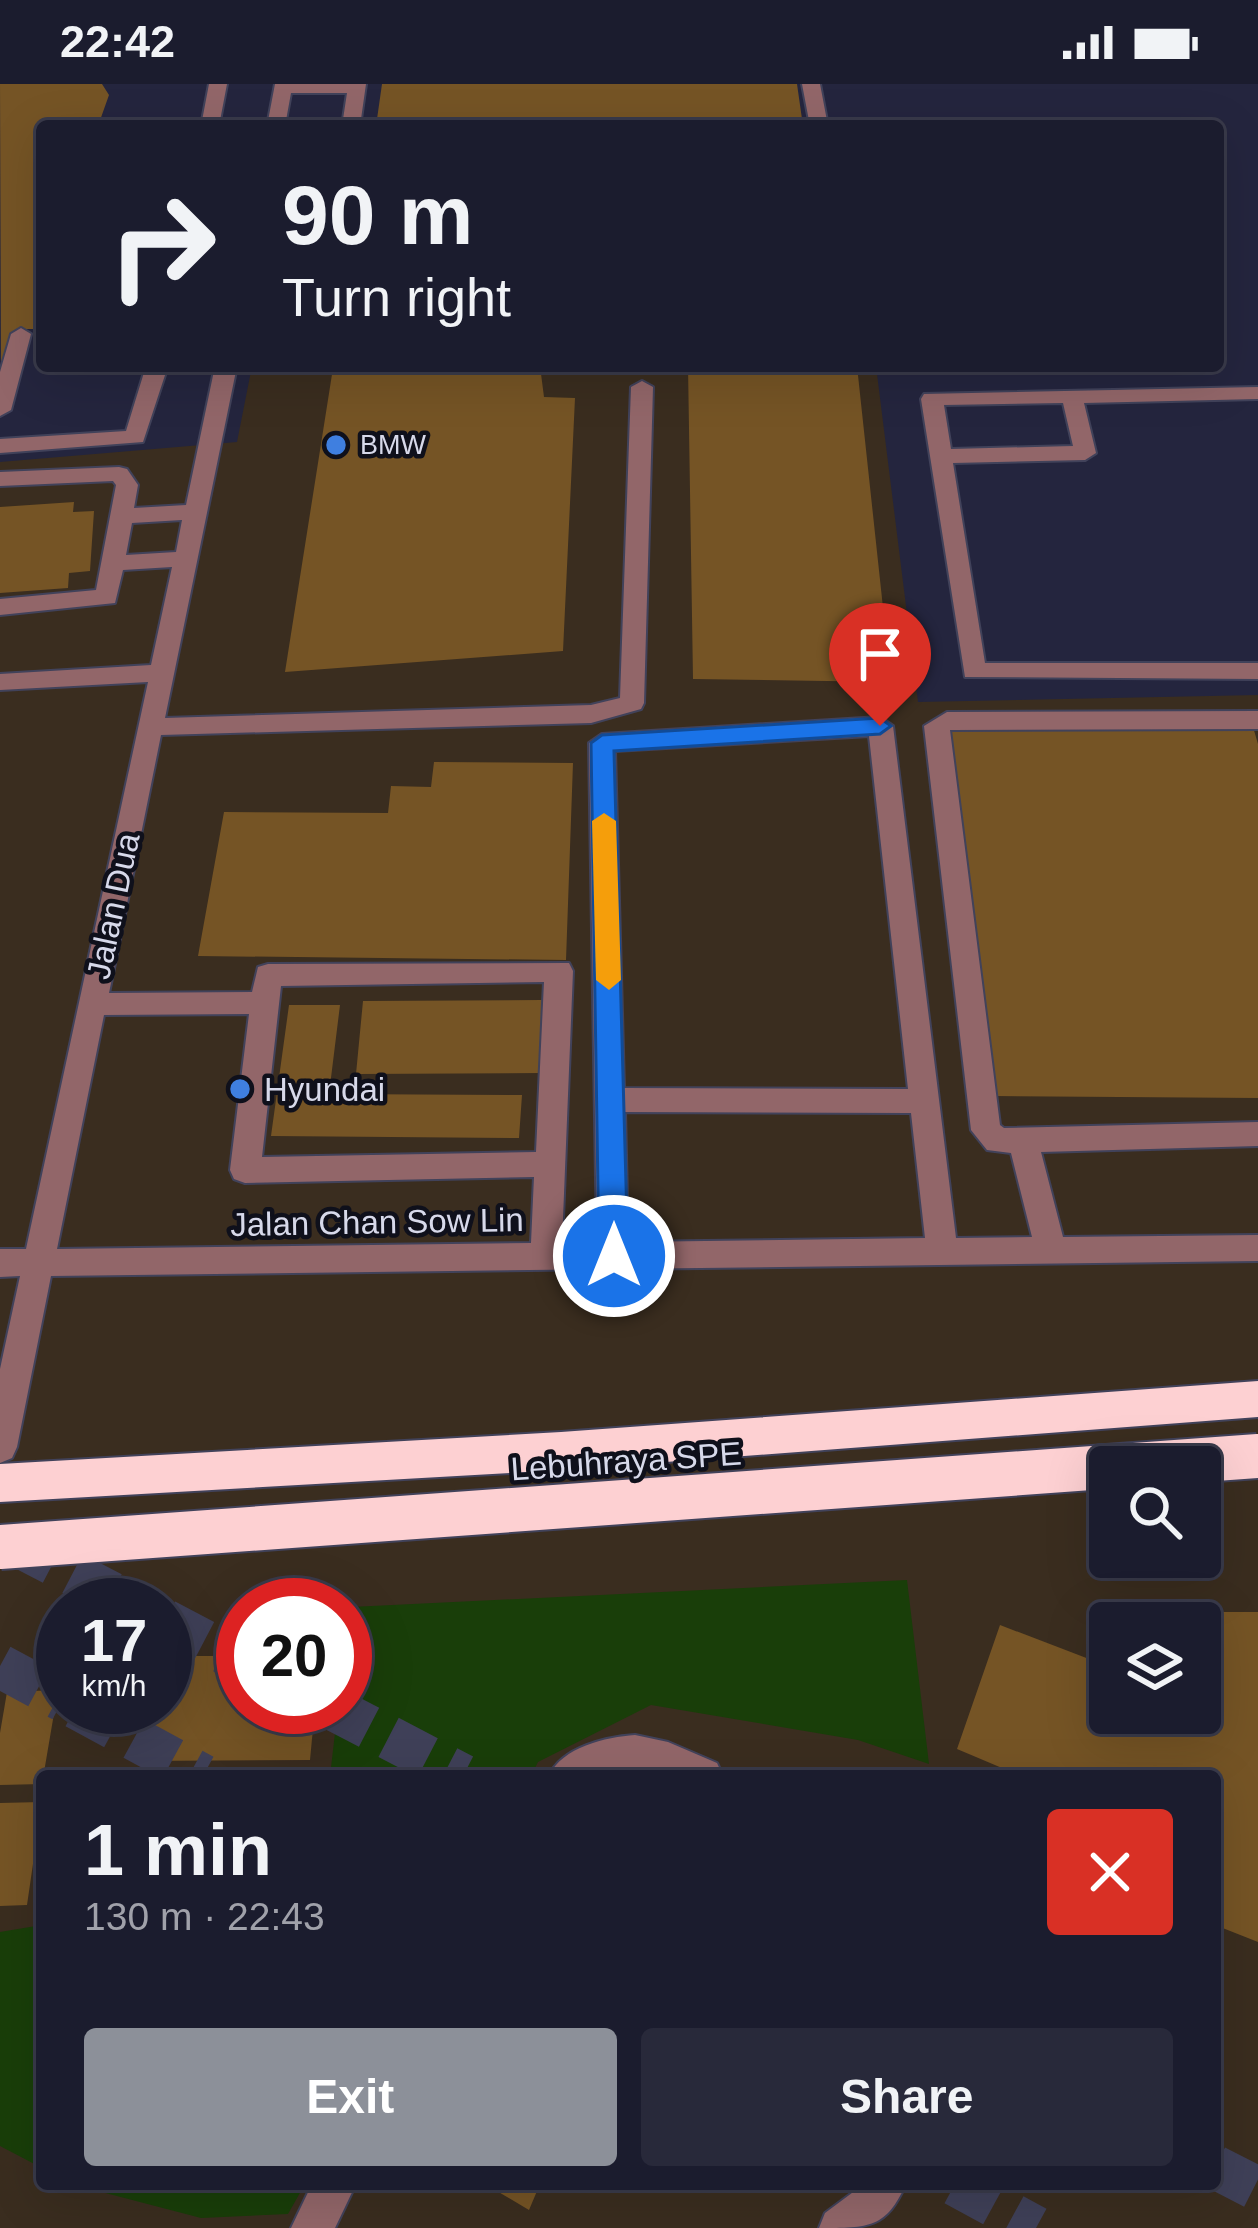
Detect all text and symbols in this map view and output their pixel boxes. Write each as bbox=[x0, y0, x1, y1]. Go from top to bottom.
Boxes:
text: 22:42 bbox=[60, 16, 175, 67]
icon: right bbox=[84, 168, 240, 324]
text: 90 m bbox=[282, 168, 473, 262]
text: Turn right bbox=[282, 267, 511, 327]
place label: BMW bbox=[360, 430, 427, 460]
marker: BMW bbox=[323, 432, 349, 458]
pin bbox=[829, 603, 931, 726]
icon: arrive bbox=[847, 621, 913, 687]
street label: Jalan Dua bbox=[79, 829, 147, 983]
place label: Hyundai bbox=[264, 1071, 385, 1108]
marker: Hyundai bbox=[227, 1076, 253, 1102]
position arrow bbox=[551, 1193, 677, 1319]
street label: Jalan Chan Sow Lin bbox=[230, 1201, 524, 1243]
street label: Lebuhraya SPE bbox=[509, 1434, 743, 1488]
map controls bbox=[1089, 1446, 1221, 1734]
button: search bbox=[1089, 1446, 1221, 1578]
speed limit sign: 20 bbox=[216, 1578, 372, 1734]
button: layers bbox=[1089, 1602, 1221, 1734]
text: 17 bbox=[81, 1607, 147, 1674]
text: km/h bbox=[81, 1669, 147, 1702]
button: close bbox=[1047, 1809, 1173, 1935]
text: 1 min bbox=[84, 1810, 272, 1890]
text: 130 m · 22:43 bbox=[84, 1895, 325, 1938]
button: Exit bbox=[84, 2028, 617, 2166]
button: Share bbox=[641, 2028, 1173, 2166]

